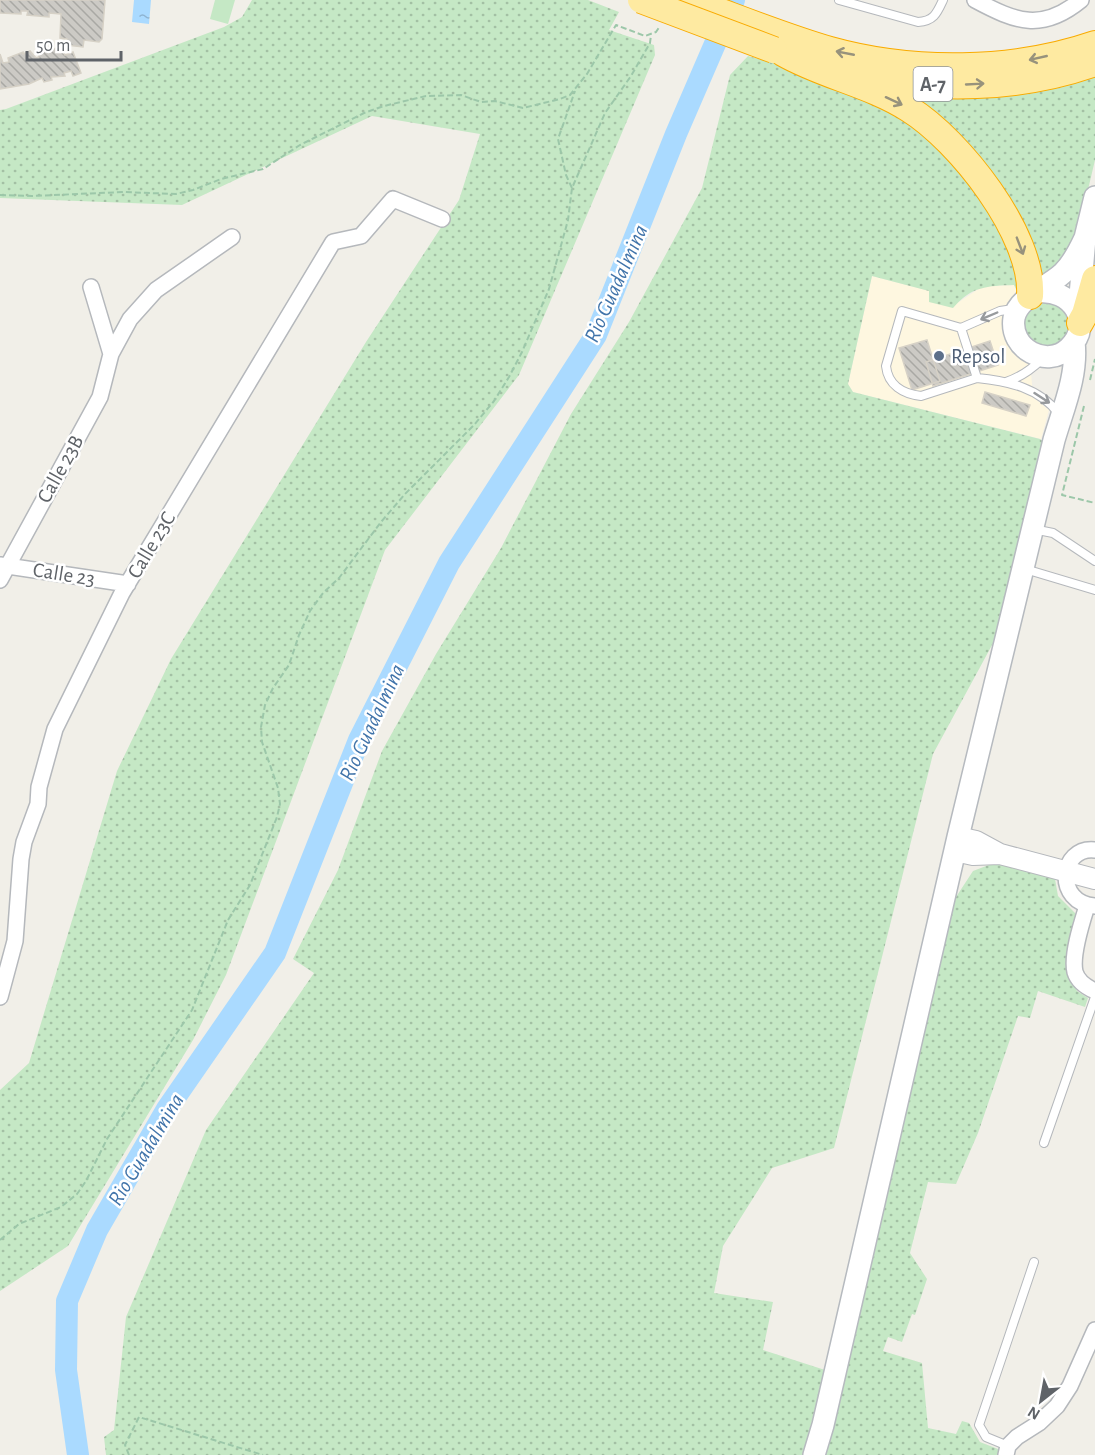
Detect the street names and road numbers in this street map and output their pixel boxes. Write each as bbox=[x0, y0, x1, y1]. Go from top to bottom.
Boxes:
road number: A-7 bbox=[914, 67, 952, 101]
street label: Calle 23B bbox=[33, 432, 87, 507]
street label: Calle 23C bbox=[124, 508, 179, 582]
street label: Calle 23 bbox=[31, 559, 96, 590]

